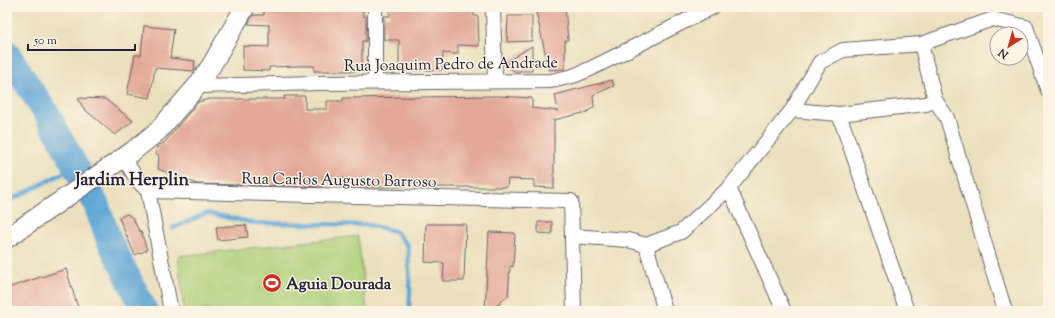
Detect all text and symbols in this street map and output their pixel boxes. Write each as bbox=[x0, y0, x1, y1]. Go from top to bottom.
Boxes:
scale bar bbox=[28, 26, 135, 52]
north arrow bbox=[989, 26, 1029, 66]
text: 50 m bbox=[33, 32, 57, 50]
text: N bbox=[995, 44, 1013, 63]
street label: Rua Joaquim Pedro de Andrade bbox=[344, 52, 558, 79]
district label: Jardim Herplin bbox=[73, 168, 189, 194]
street label: Rua Carlos Augusto Barroso bbox=[241, 168, 437, 195]
sports icon: Aguia Dourada bbox=[261, 272, 283, 294]
place label: Aguia Dourada bbox=[286, 274, 392, 297]

